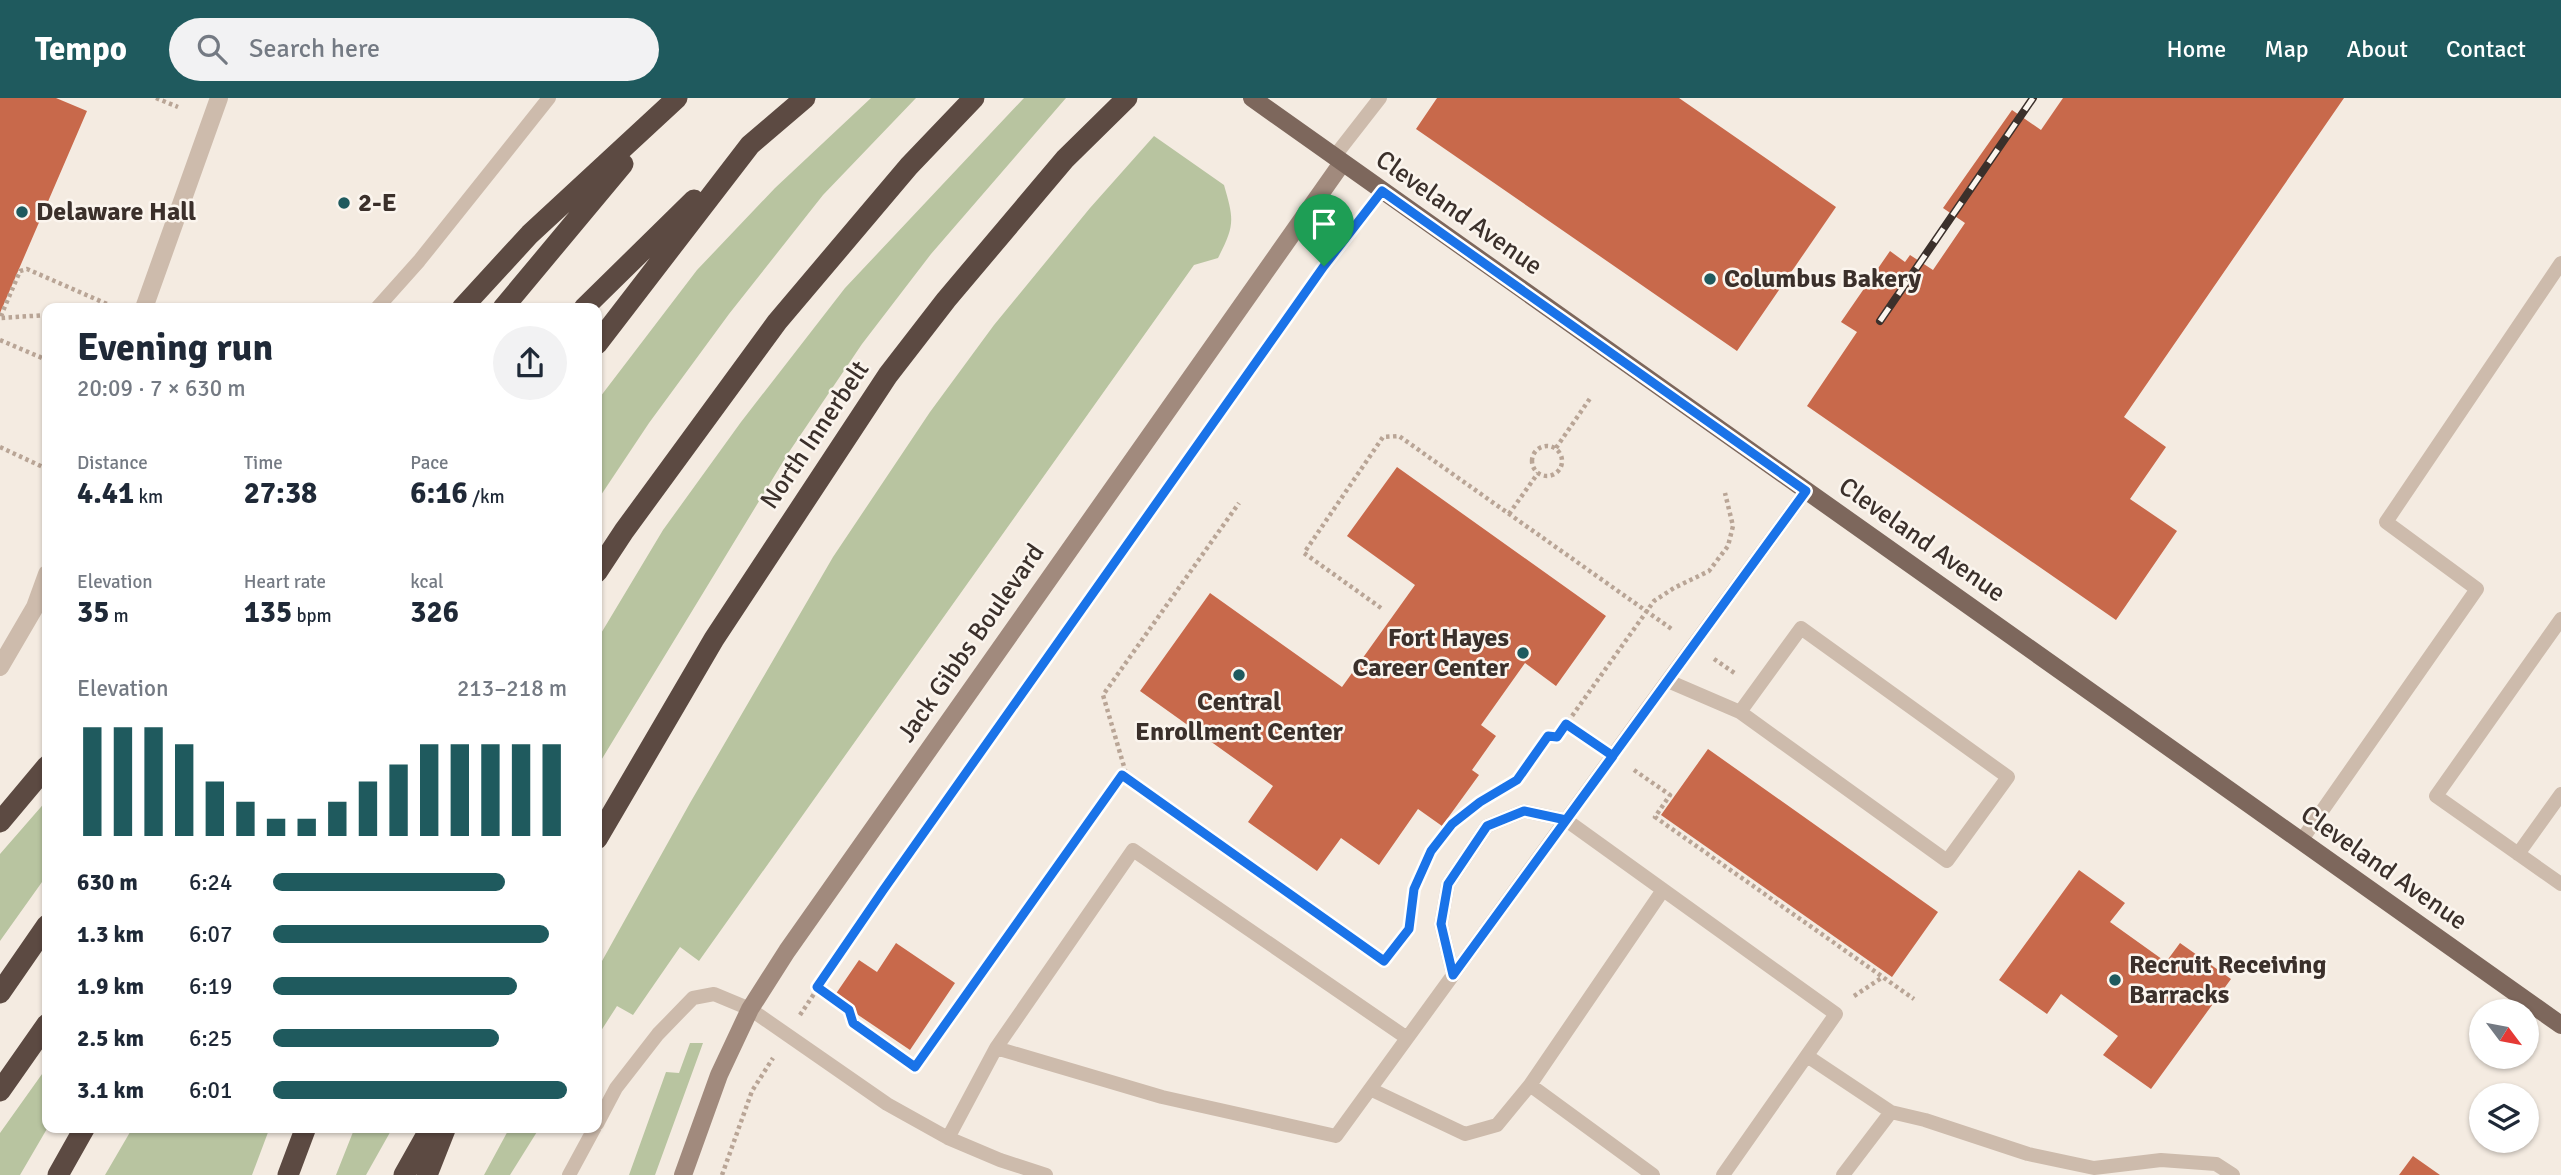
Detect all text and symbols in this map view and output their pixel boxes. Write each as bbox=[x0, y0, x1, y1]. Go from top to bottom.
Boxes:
search box bbox=[169, 18, 659, 81]
text: Tempo bbox=[35, 29, 127, 70]
icon: search bbox=[193, 30, 231, 68]
text: Search here bbox=[249, 33, 380, 65]
text: Home bbox=[2166, 34, 2226, 64]
text: Map bbox=[2264, 34, 2309, 64]
text: About bbox=[2347, 34, 2408, 64]
text: Contact bbox=[2446, 34, 2526, 64]
street label: Cleveland Avenue bbox=[1369, 144, 1549, 282]
place label: 2-E bbox=[358, 187, 397, 219]
pin bbox=[1294, 194, 1354, 266]
marker: 2-E bbox=[336, 195, 352, 211]
place label: Delaware Hall bbox=[36, 196, 196, 228]
marker: Delaware Hall bbox=[14, 204, 30, 220]
icon: arrive bbox=[1305, 205, 1343, 243]
place label: Columbus Bakery bbox=[1724, 263, 1921, 295]
marker: Columbus Bakery bbox=[1702, 271, 1718, 287]
text: Evening run bbox=[77, 324, 273, 371]
button: share bbox=[493, 326, 567, 400]
street label: North Innerbelt bbox=[754, 355, 876, 515]
text: 20:09 · 7 × 630 m bbox=[77, 374, 246, 403]
text: Distance bbox=[77, 451, 148, 475]
text: Time bbox=[244, 451, 283, 475]
text: Pace bbox=[410, 451, 449, 475]
street label: Cleveland Avenue bbox=[1832, 471, 2012, 609]
text: 4.41 bbox=[77, 475, 134, 512]
text: 27:38 bbox=[244, 475, 317, 512]
text: 6:16 bbox=[410, 475, 468, 512]
text: km bbox=[134, 485, 163, 509]
text: /km bbox=[468, 485, 505, 509]
street label: Jack Gibbs Boulevard bbox=[890, 538, 1052, 748]
text: Elevation bbox=[77, 570, 153, 594]
text: Heart rate bbox=[244, 570, 326, 594]
text: kcal bbox=[410, 570, 444, 594]
text: 35 bbox=[77, 594, 109, 631]
text: 135 bbox=[244, 594, 292, 631]
text: 326 bbox=[410, 594, 459, 631]
text: m bbox=[109, 604, 129, 628]
text: bpm bbox=[292, 604, 332, 628]
place label: Fort Hayes Career Center bbox=[1352, 622, 1510, 684]
marker: Fort Hayes Career Center bbox=[1515, 645, 1531, 661]
marker: Central Enrollment Center bbox=[1231, 667, 1247, 683]
text: Elevation bbox=[77, 674, 169, 703]
text: 213–218 m bbox=[457, 674, 567, 703]
place label: Central Enrollment Center bbox=[1135, 686, 1344, 748]
street label: Cleveland Avenue bbox=[2294, 799, 2474, 937]
text: 630 m bbox=[77, 868, 138, 897]
text: 6:24 bbox=[189, 868, 232, 897]
text: 1.3 km bbox=[77, 920, 144, 949]
text: 6:07 bbox=[189, 920, 232, 949]
place label: Recruit Receiving Barracks bbox=[2129, 949, 2326, 1011]
text: 1.9 km bbox=[77, 972, 144, 1001]
text: 6:19 bbox=[189, 972, 232, 1001]
marker: Recruit Receiving Barracks bbox=[2107, 972, 2123, 988]
north arrow bbox=[2469, 999, 2539, 1069]
map controls bbox=[2469, 999, 2539, 1153]
text: 2.5 km bbox=[77, 1024, 144, 1053]
text: 6:25 bbox=[189, 1024, 232, 1053]
text: 3.1 km bbox=[77, 1076, 144, 1105]
text: 6:01 bbox=[189, 1076, 232, 1105]
button: layers bbox=[2469, 1083, 2539, 1153]

